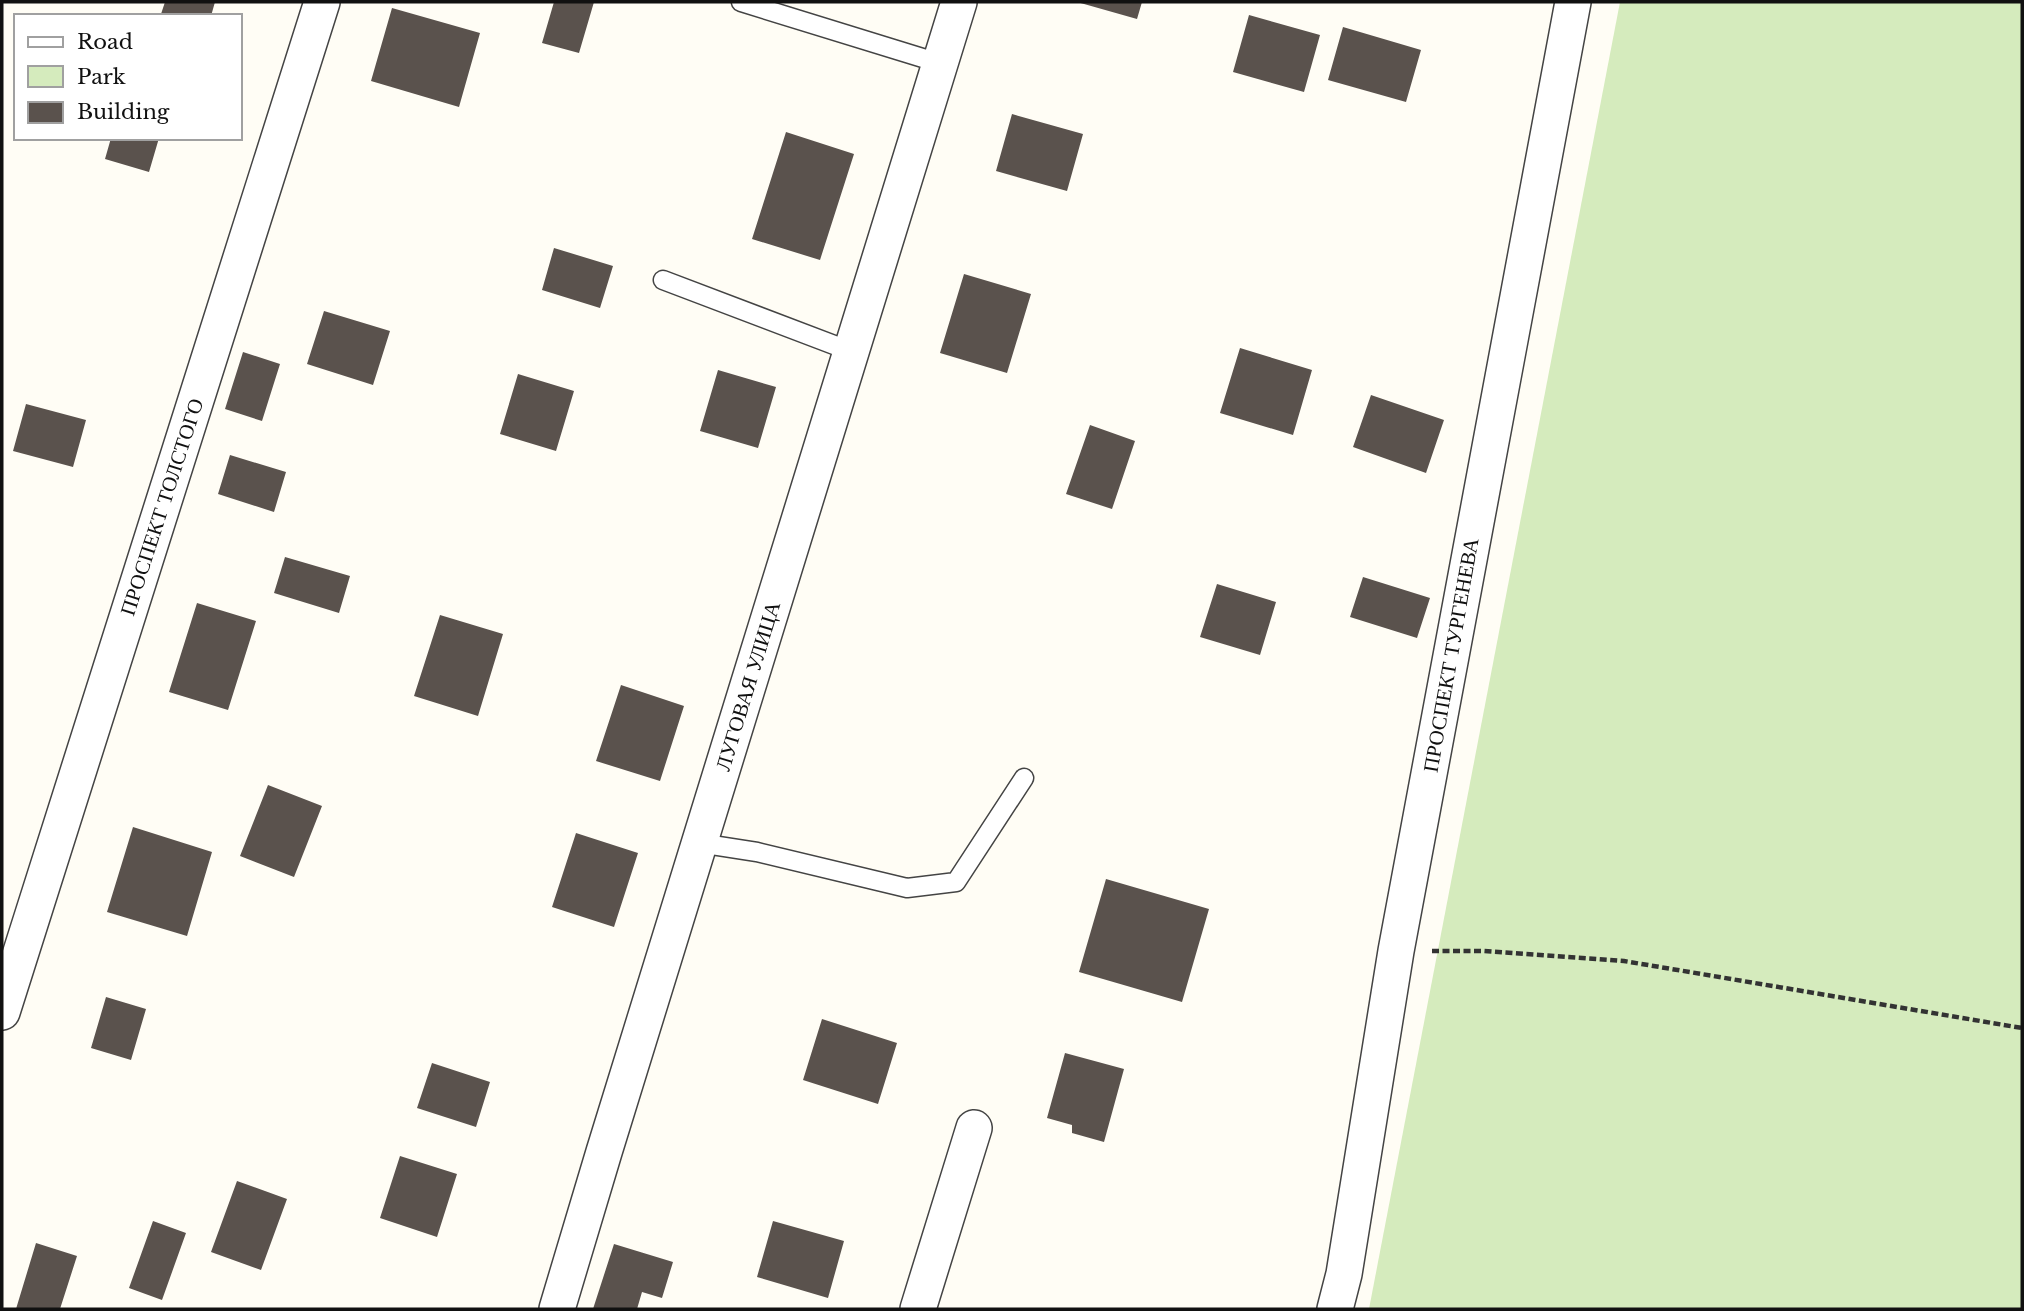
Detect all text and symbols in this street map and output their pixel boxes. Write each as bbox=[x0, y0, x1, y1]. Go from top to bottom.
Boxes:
legend bbox=[14, 14, 242, 140]
text: Road bbox=[77, 29, 133, 55]
text: Park bbox=[77, 64, 126, 90]
text: Building bbox=[77, 99, 170, 125]
street label: ПРОСПЕКТ ТОЛСТОГО bbox=[115, 395, 209, 619]
street label: ПРОСПЕКТ ТУРГЕНЕВА bbox=[1418, 535, 1485, 774]
street label: ЛУГОВАЯ УЛИЦА bbox=[710, 597, 786, 774]

